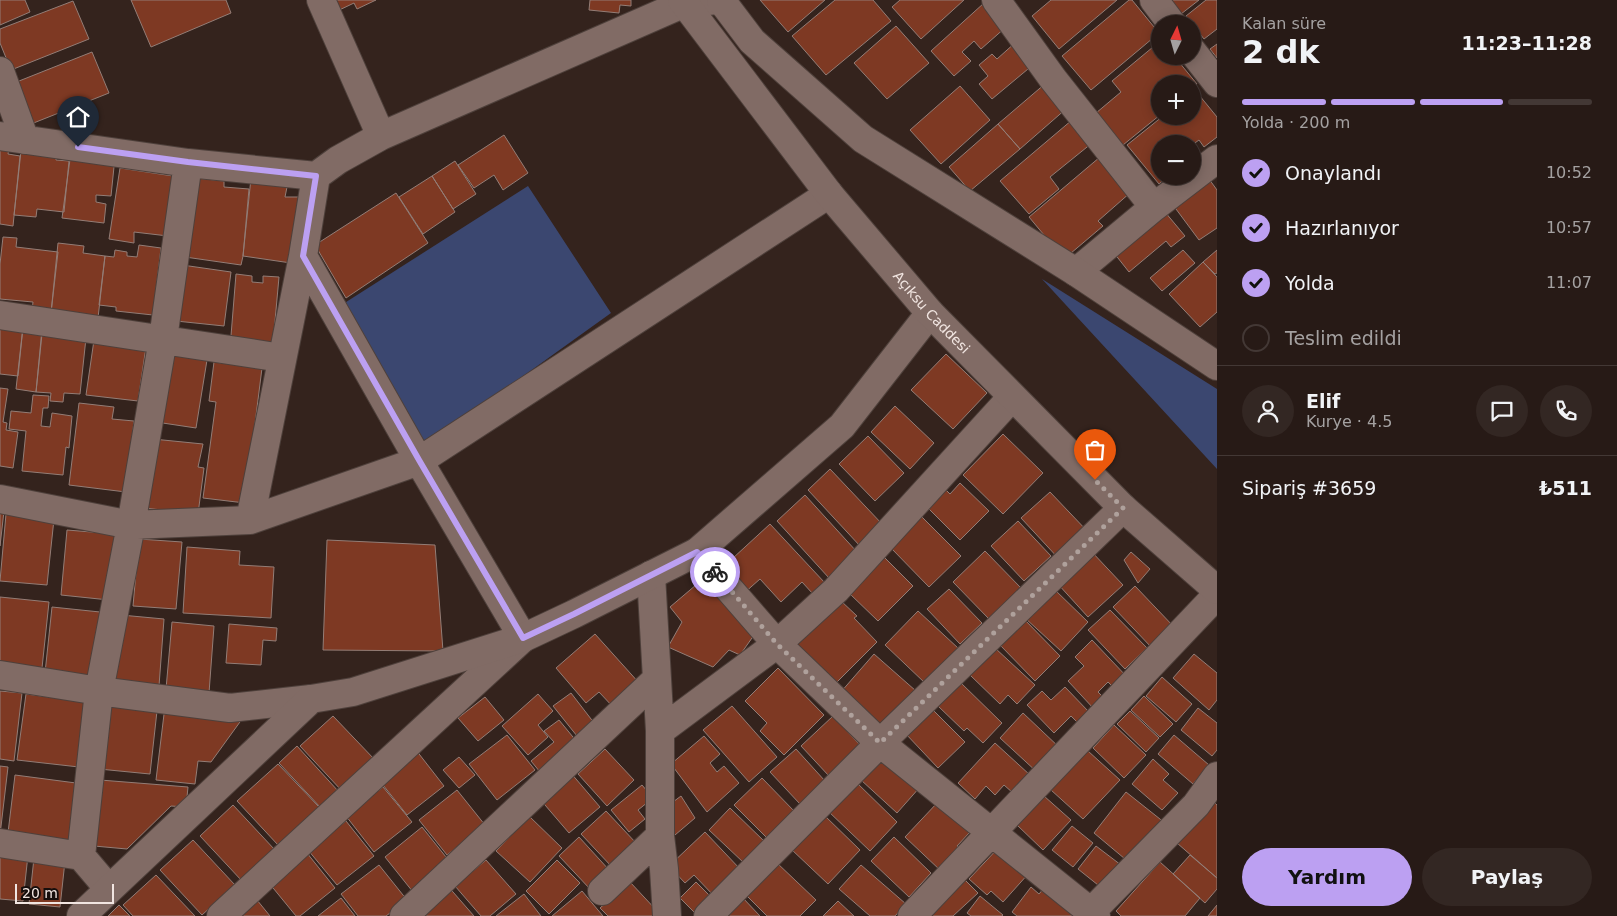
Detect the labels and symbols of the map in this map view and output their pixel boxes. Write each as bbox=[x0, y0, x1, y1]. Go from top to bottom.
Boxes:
north arrow bbox=[1151, 15, 1201, 65]
pin bbox=[57, 96, 99, 147]
street label: Açıksu Caddesi bbox=[890, 268, 973, 357]
pin bbox=[1074, 429, 1116, 480]
courier bbox=[690, 547, 740, 597]
scale bar bbox=[15, 881, 114, 904]

